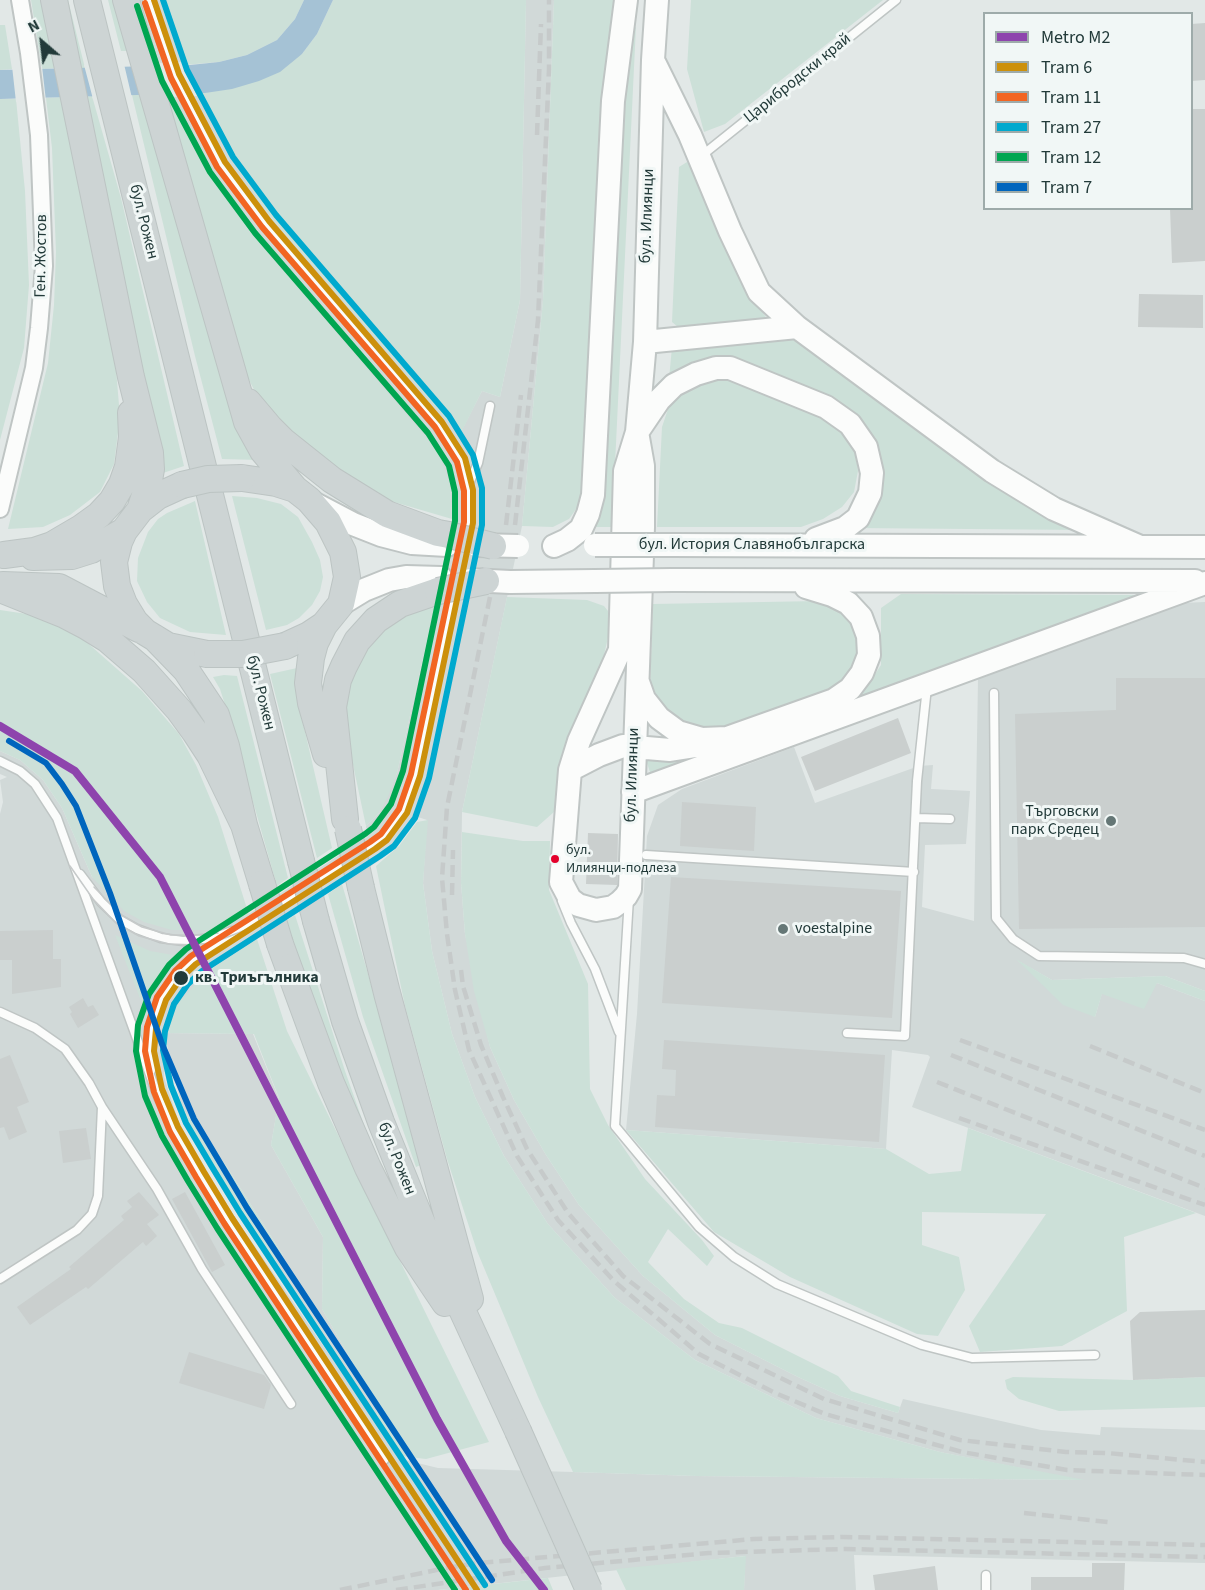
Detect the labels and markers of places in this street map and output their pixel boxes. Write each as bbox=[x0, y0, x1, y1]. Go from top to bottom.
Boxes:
place label: Търговски парк Средец bbox=[1011, 802, 1099, 840]
marker: Търговски парк Средец bbox=[1104, 814, 1118, 828]
place label: бул. Илиянци-подлеза bbox=[566, 843, 677, 876]
marker: бул. Илиянци-подлеза bbox=[549, 853, 561, 865]
place label: voestalpine bbox=[795, 919, 872, 939]
marker: voestalpine bbox=[776, 922, 790, 936]
place label: кв. Триъгълника bbox=[195, 968, 319, 988]
marker: кв. Триъгълника bbox=[172, 969, 190, 987]

